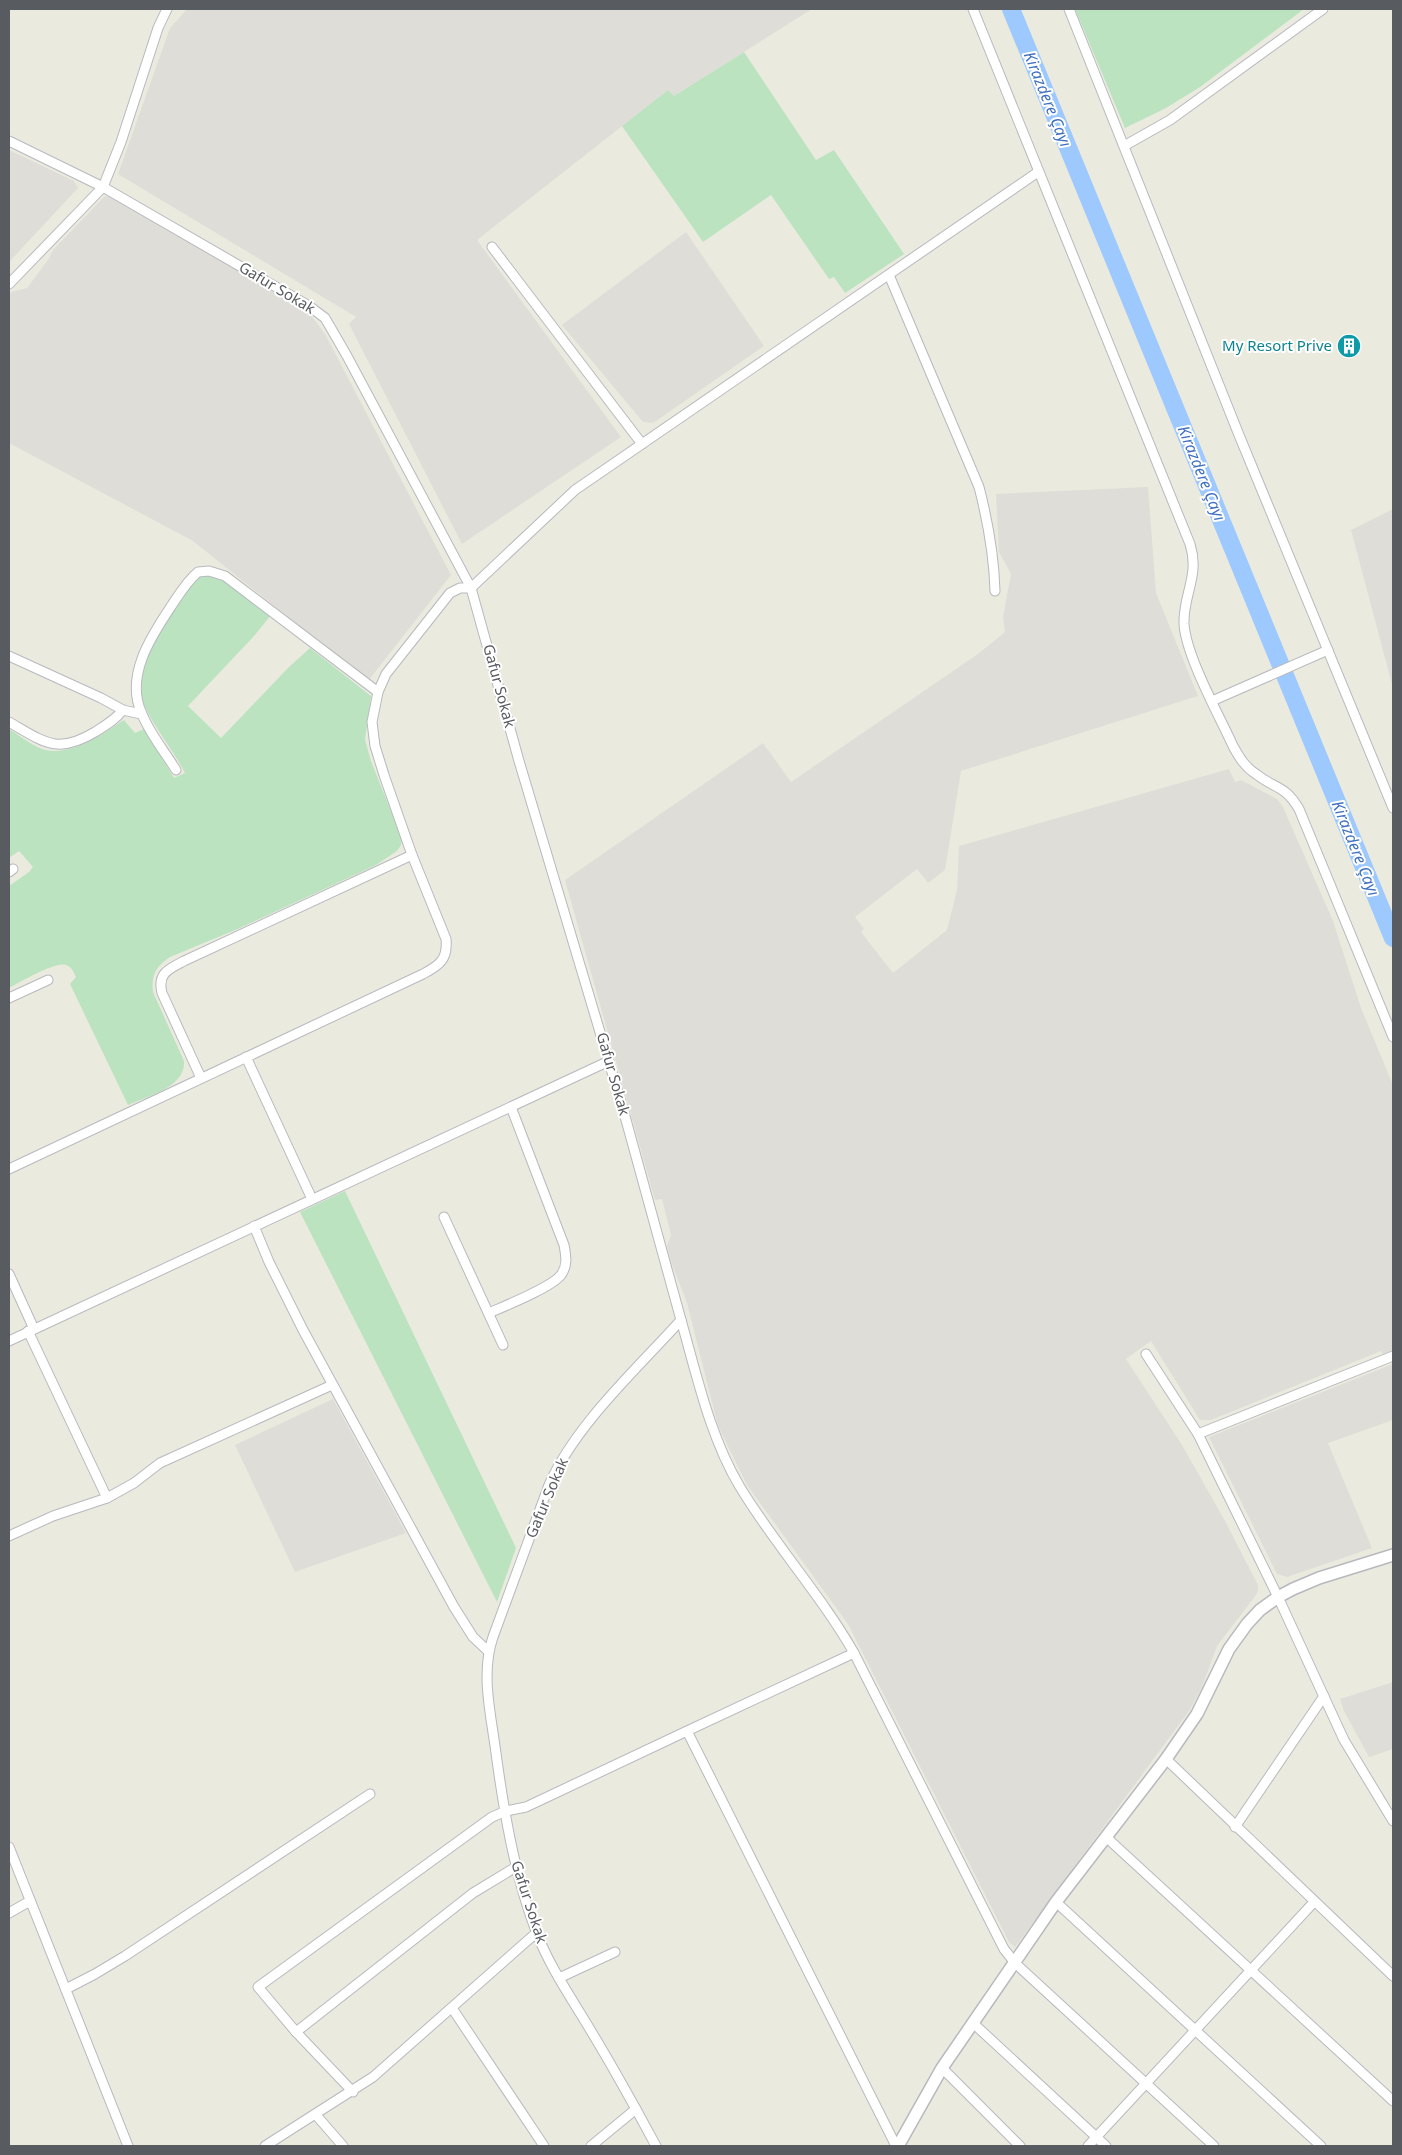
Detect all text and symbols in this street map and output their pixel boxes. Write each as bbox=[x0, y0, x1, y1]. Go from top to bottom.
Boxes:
water label: Kirazdere Çayı bbox=[1019, 48, 1077, 150]
street label: Gafur Sokak bbox=[236, 257, 319, 318]
building icon: My Resort Prive bbox=[1336, 333, 1362, 359]
place label: My Resort Prive bbox=[1222, 335, 1332, 355]
water label: Kirazdere Çayı bbox=[1173, 422, 1231, 524]
street label: Gafur Sokak bbox=[479, 642, 521, 730]
water label: Kirazdere Çayı bbox=[1327, 797, 1385, 899]
street label: Gafur Sokak bbox=[593, 1030, 635, 1118]
street label: Gafur Sokak bbox=[520, 1454, 572, 1541]
street label: Gafur Sokak bbox=[507, 1858, 553, 1945]

